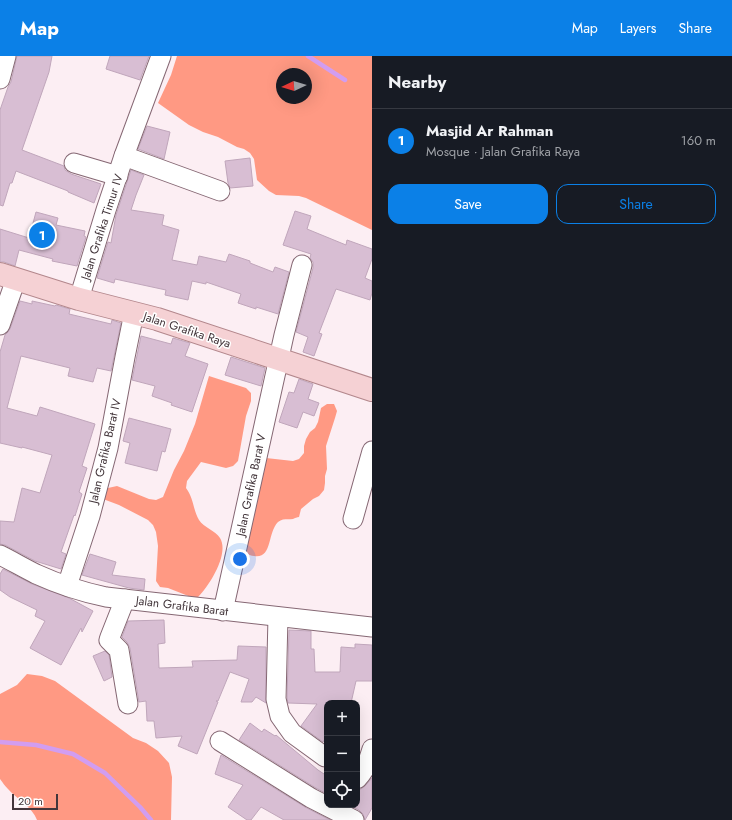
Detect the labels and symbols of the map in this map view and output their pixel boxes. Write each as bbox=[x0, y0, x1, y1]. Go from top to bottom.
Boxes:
north arrow bbox=[276, 68, 312, 104]
street label: Jalan Grafika Timur IV bbox=[76, 172, 128, 284]
pin: 1 bbox=[29, 220, 55, 250]
street label: Jalan Grafika Raya bbox=[139, 307, 233, 353]
street label: Jalan Grafika Barat IV bbox=[84, 397, 126, 507]
street label: Jalan Grafika Barat V bbox=[231, 432, 271, 540]
your location bbox=[230, 549, 250, 569]
street label: Jalan Grafika Barat bbox=[133, 591, 229, 621]
scale bar bbox=[12, 792, 58, 811]

